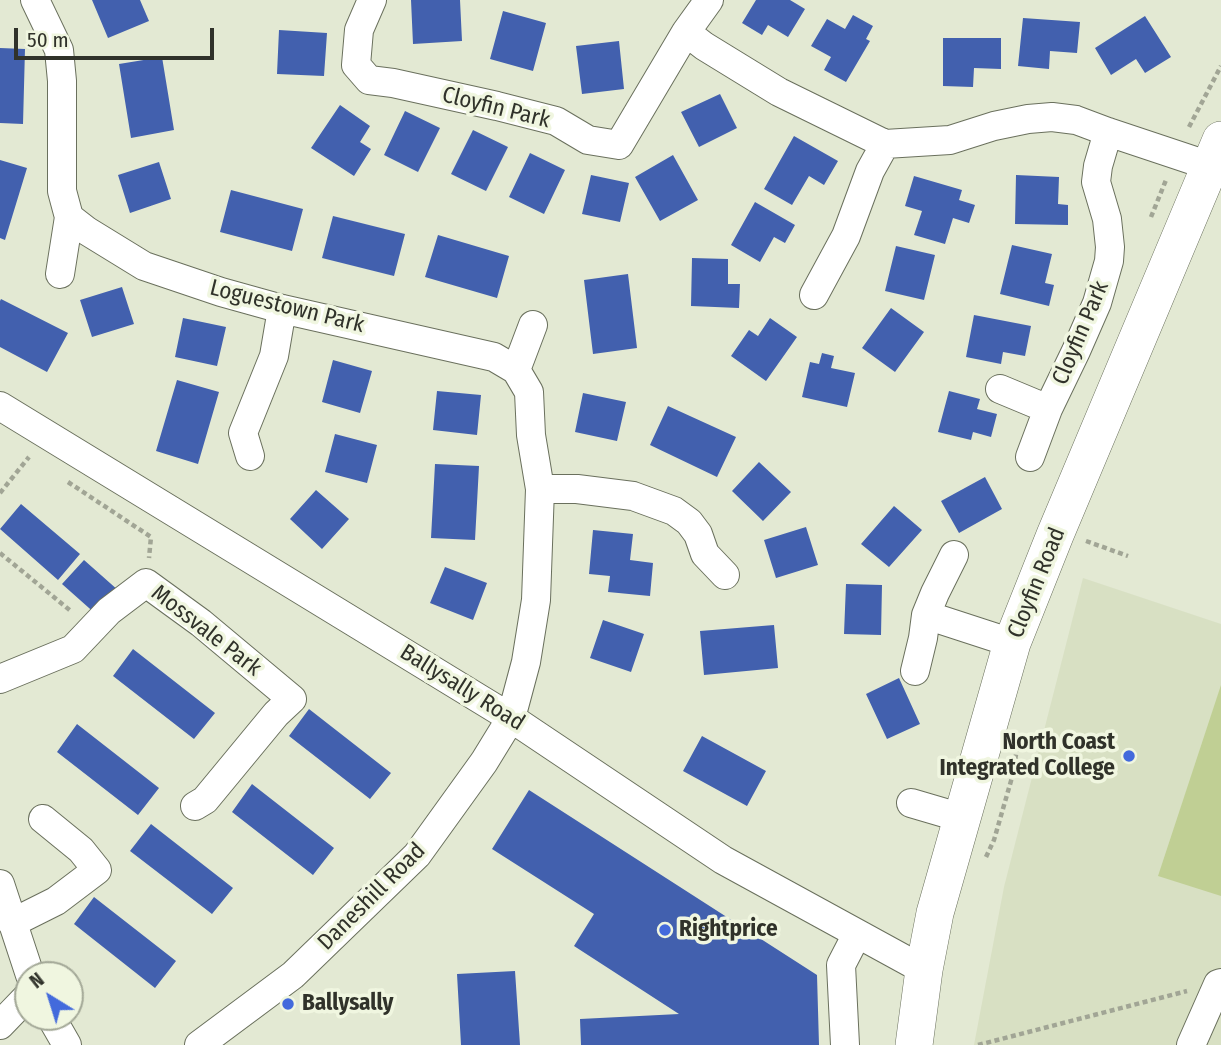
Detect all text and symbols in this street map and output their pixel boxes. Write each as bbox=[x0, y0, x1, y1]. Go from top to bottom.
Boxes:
scale bar bbox=[18, 14, 217, 58]
text: 50 m bbox=[27, 27, 69, 53]
street label: Cloyfin Park bbox=[439, 81, 553, 135]
street label: Loguestown Park bbox=[207, 274, 367, 340]
street label: Cloyfin Park bbox=[1047, 277, 1115, 389]
street label: Cloyfin Road bbox=[1002, 524, 1072, 642]
street label: Mossvale Park bbox=[145, 579, 267, 683]
street label: Ballysally Road bbox=[395, 639, 529, 737]
place label: North Coast Integrated College bbox=[940, 729, 1115, 783]
marker: North Coast Integrated College bbox=[1121, 748, 1137, 764]
street label: Daneshill Road bbox=[312, 837, 432, 957]
place label: Rightprice bbox=[679, 916, 778, 944]
marker: Rightprice bbox=[657, 922, 673, 938]
north arrow bbox=[14, 961, 84, 1031]
text: N bbox=[25, 968, 49, 993]
place label: Ballysally bbox=[302, 990, 394, 1018]
marker: Ballysally bbox=[280, 996, 296, 1012]

